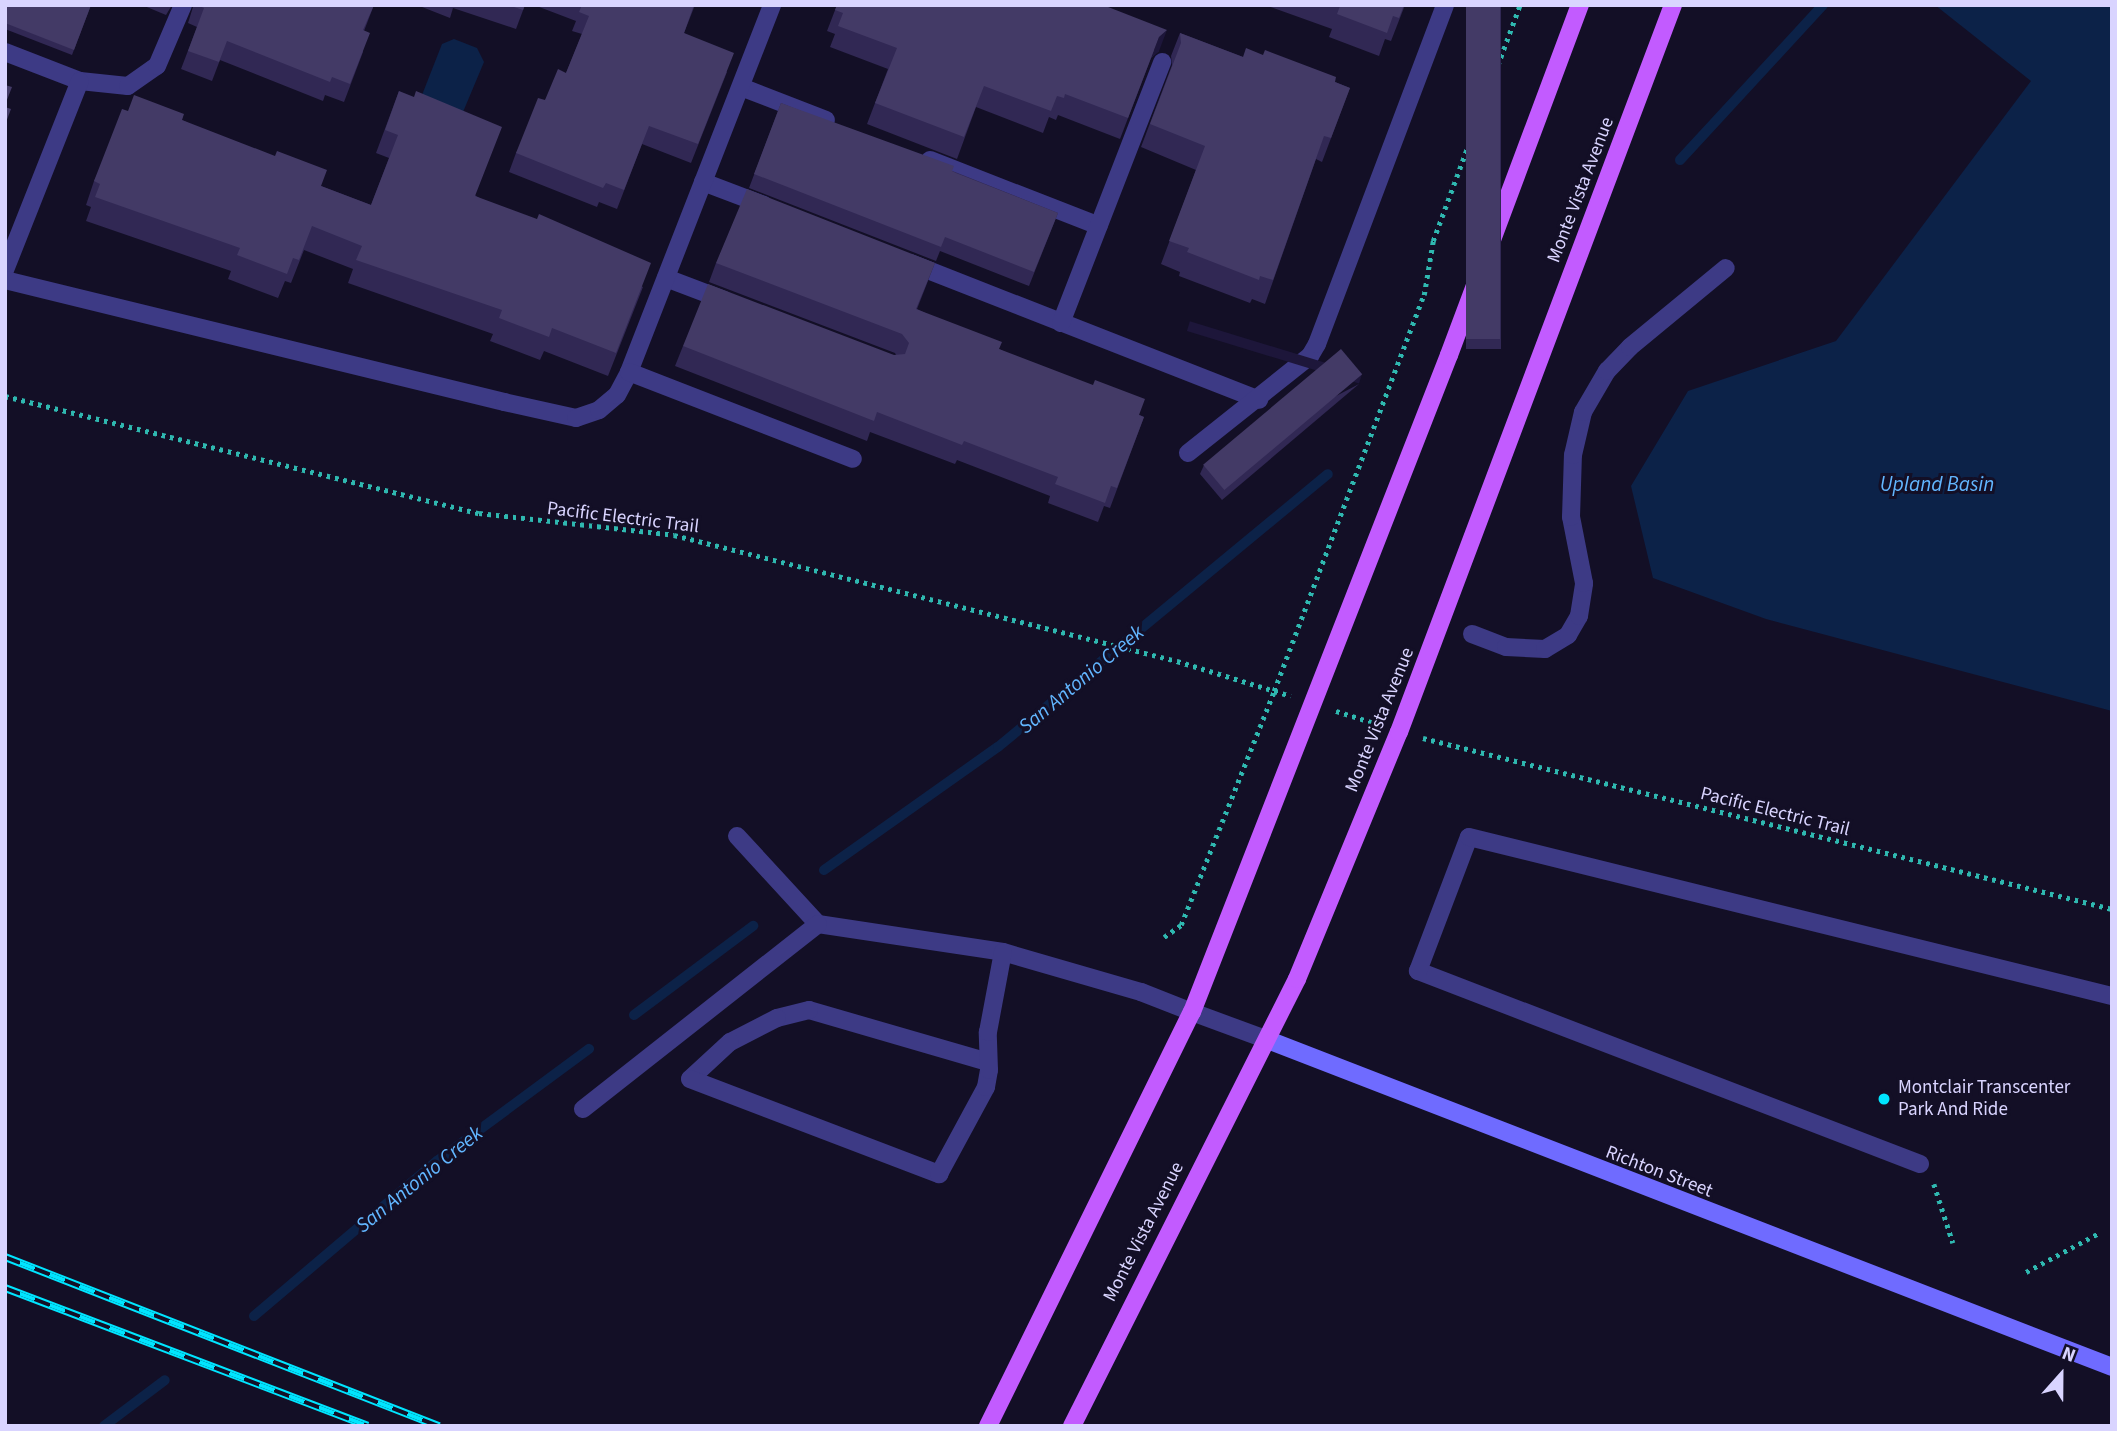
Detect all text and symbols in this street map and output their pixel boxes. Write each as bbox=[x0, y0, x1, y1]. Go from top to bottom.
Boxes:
street label: Monte Vista Avenue bbox=[1543, 114, 1619, 266]
water label: Upland Basin bbox=[1880, 471, 1994, 497]
street label: Pacific Electric Trail bbox=[546, 497, 700, 539]
water label: San Antonio Creek bbox=[1013, 619, 1149, 739]
street label: Monte Vista Avenue bbox=[1341, 644, 1419, 796]
street label: Pacific Electric Trail bbox=[1698, 782, 1852, 842]
place label: Montclair Transcenter Park And Ride bbox=[1898, 1077, 2070, 1121]
marker: Montclair Transcenter Park And Ride bbox=[1876, 1091, 1892, 1107]
water label: San Antonio Creek bbox=[351, 1120, 487, 1238]
street label: Richton Street bbox=[1602, 1141, 1716, 1203]
street label: Monte Vista Avenue bbox=[1099, 1158, 1189, 1306]
north arrow bbox=[2026, 1340, 2096, 1410]
text: N bbox=[2058, 1340, 2079, 1370]

